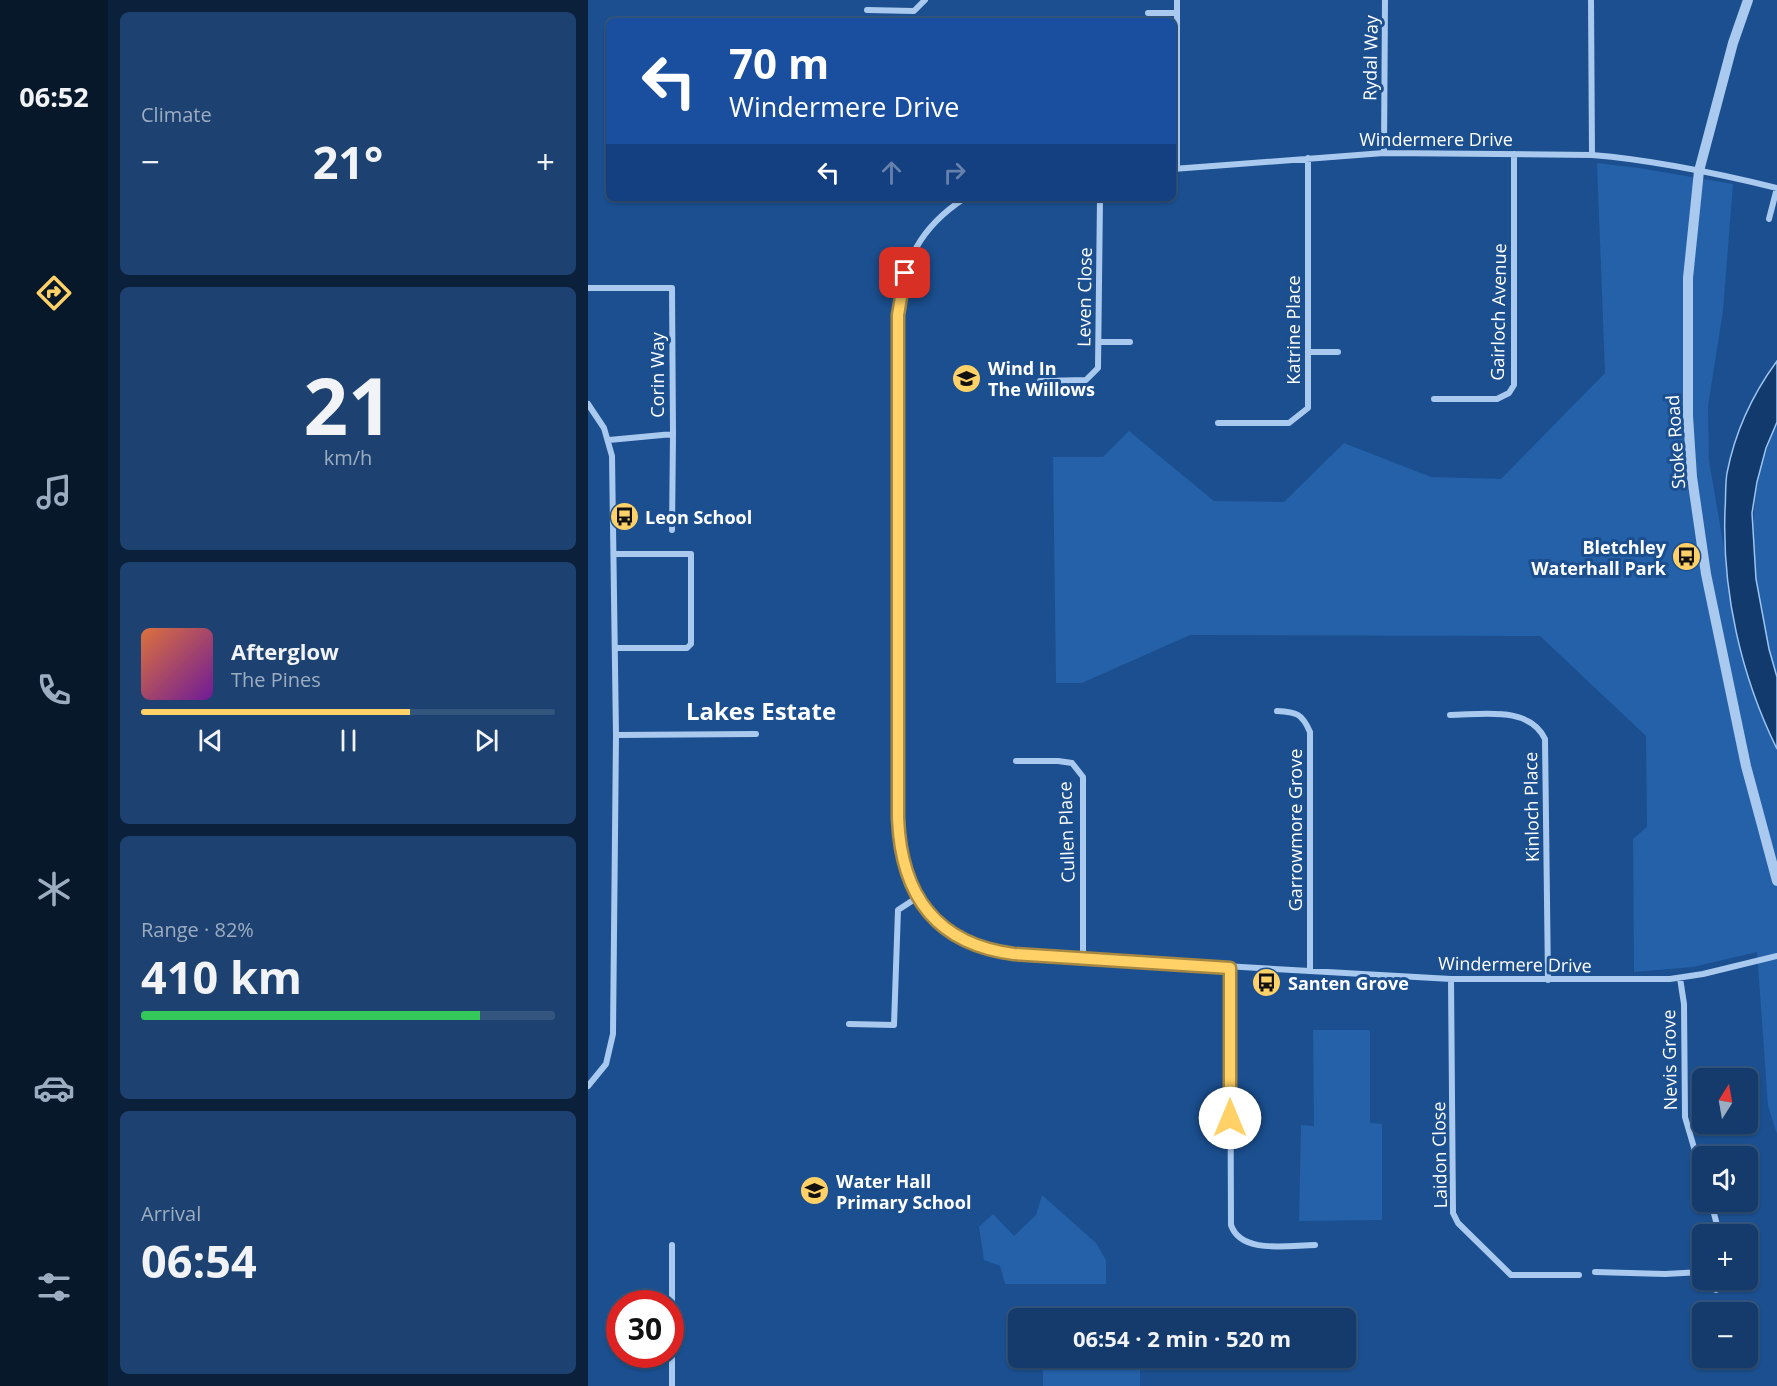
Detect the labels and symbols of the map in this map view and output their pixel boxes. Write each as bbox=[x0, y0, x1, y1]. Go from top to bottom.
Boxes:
street label: Rydal Way bbox=[1357, 14, 1383, 101]
street label: Windermere Drive bbox=[1359, 127, 1513, 151]
street label: Gairloch Avenue bbox=[1485, 243, 1511, 381]
pin bbox=[879, 247, 930, 298]
street label: Leven Close bbox=[1071, 247, 1097, 347]
street label: Katrine Place bbox=[1281, 275, 1305, 385]
street label: Corin Way bbox=[645, 331, 669, 418]
place label: Wind In The Willows bbox=[988, 356, 1095, 401]
school or university icon: Wind In The Willows bbox=[951, 362, 983, 394]
street label: Stoke Road bbox=[1660, 394, 1690, 490]
bus stop icon: Leon School bbox=[608, 501, 640, 533]
place label: Leon School bbox=[645, 505, 752, 529]
place label: Bletchley Waterhall Park bbox=[1531, 535, 1667, 580]
bus stop icon: Bletchley Waterhall Park bbox=[1671, 541, 1703, 573]
district label: Lakes Estate bbox=[686, 694, 836, 727]
street label: Garrowmore Grove bbox=[1283, 749, 1307, 911]
street label: Kinloch Place bbox=[1518, 752, 1544, 862]
street label: Cullen Place bbox=[1052, 781, 1080, 883]
street label: Windermere Drive bbox=[1438, 951, 1592, 977]
bus stop icon: Santen Grove bbox=[1251, 967, 1283, 999]
place label: Santen Grove bbox=[1288, 971, 1409, 995]
street label: Nevis Grove bbox=[1656, 1009, 1682, 1111]
north arrow bbox=[1692, 1068, 1758, 1134]
position arrow bbox=[1198, 1086, 1262, 1150]
street label: Laidon Close bbox=[1426, 1101, 1452, 1209]
place label: Water Hall Primary School bbox=[836, 1169, 971, 1214]
school or university icon: Water Hall Primary School bbox=[799, 1175, 831, 1207]
speed limit sign: 30 bbox=[606, 1290, 684, 1368]

